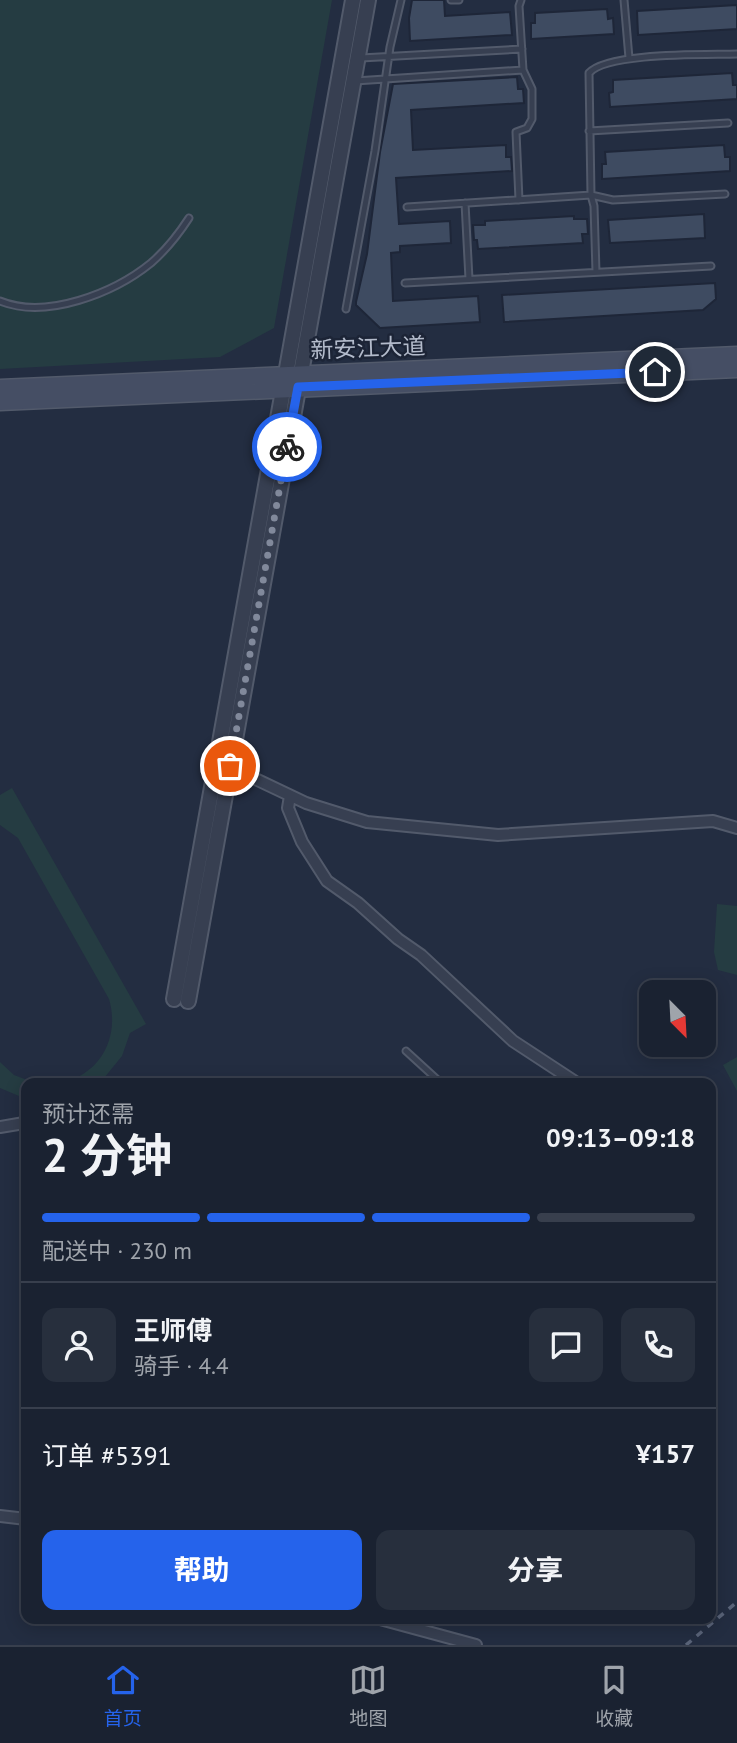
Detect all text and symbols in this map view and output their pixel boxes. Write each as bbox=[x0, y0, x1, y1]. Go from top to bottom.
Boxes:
street label: 新安江大道 bbox=[310, 331, 426, 364]
pin bbox=[625, 342, 685, 402]
icon: home bbox=[636, 353, 674, 391]
courier bbox=[252, 412, 322, 482]
icon: bike bbox=[268, 428, 306, 466]
pin bbox=[200, 736, 260, 796]
icon: bag bbox=[211, 747, 249, 785]
north arrow bbox=[639, 980, 716, 1057]
map controls bbox=[639, 980, 716, 1057]
text: 预计还需 bbox=[42, 1099, 134, 1128]
text: 09:13–09:18 bbox=[546, 1121, 695, 1154]
text: 2 分钟 bbox=[42, 1125, 172, 1185]
text: 配送中 · 230 m bbox=[42, 1236, 192, 1265]
button: person bbox=[42, 1308, 116, 1382]
button: chat bbox=[529, 1308, 603, 1382]
button: phone bbox=[621, 1308, 695, 1382]
text: 王师傅 bbox=[134, 1314, 212, 1347]
text: 骑手 · 4.4 bbox=[134, 1351, 228, 1380]
text: ¥157 bbox=[636, 1437, 695, 1470]
text: 订单 #5391 bbox=[42, 1439, 172, 1472]
button: 帮助 bbox=[42, 1530, 362, 1610]
button: 分享 bbox=[376, 1530, 695, 1610]
tab: 首页 bbox=[104, 1661, 142, 1730]
tab: 地图 bbox=[349, 1661, 387, 1730]
tab: 收藏 bbox=[595, 1661, 633, 1730]

